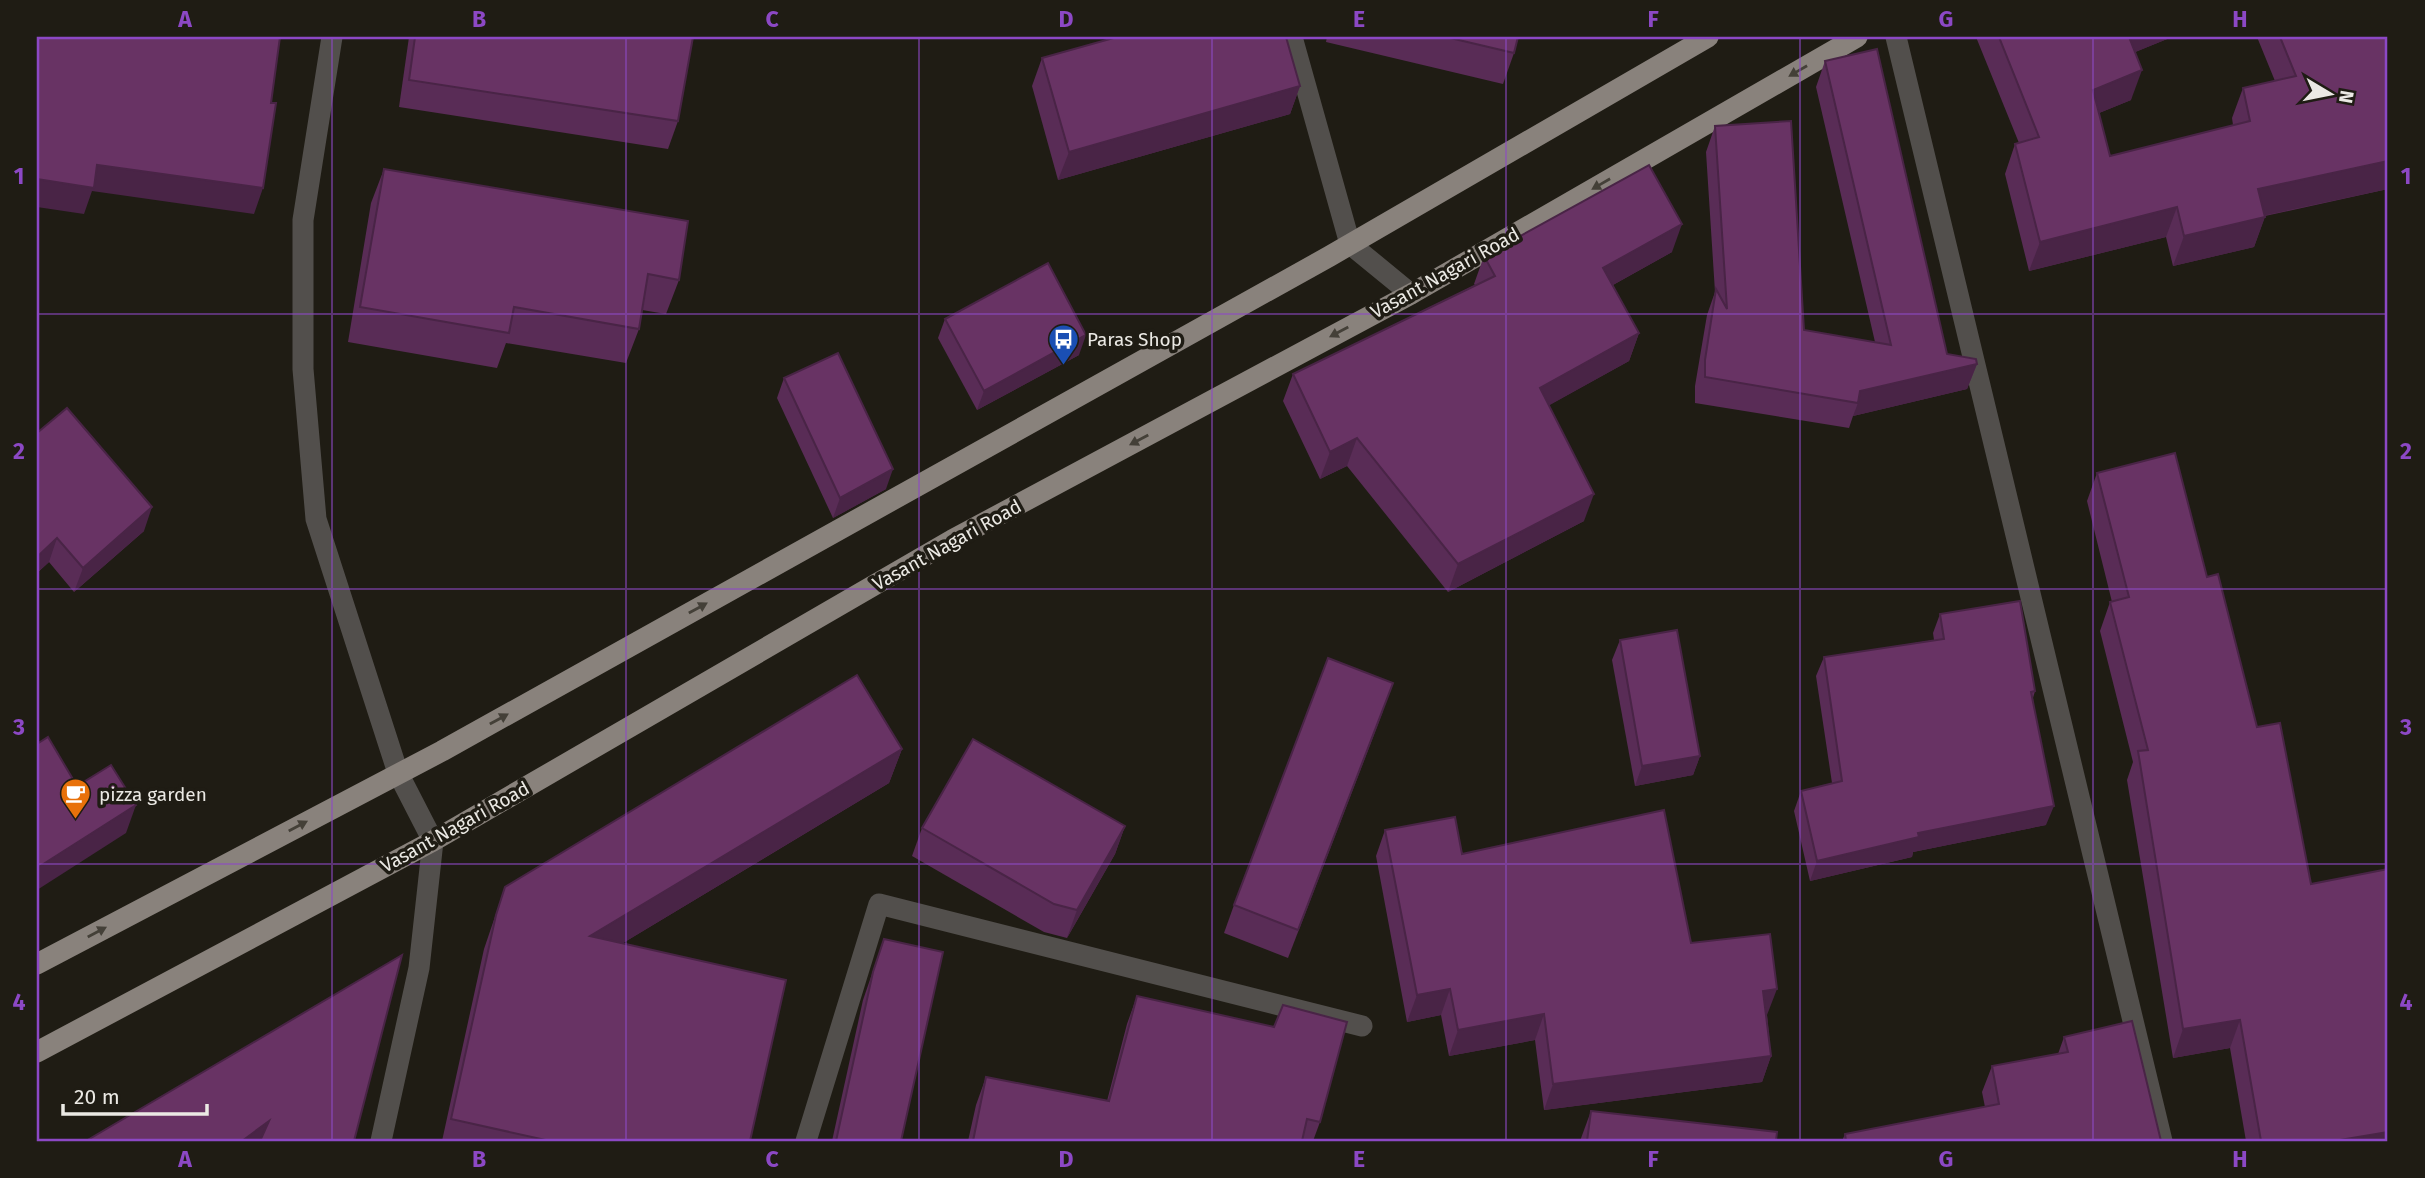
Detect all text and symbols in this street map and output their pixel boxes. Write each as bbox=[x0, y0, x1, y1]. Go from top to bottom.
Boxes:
text: A bbox=[177, 5, 192, 33]
text: B bbox=[472, 5, 486, 33]
text: C bbox=[765, 5, 779, 33]
text: D bbox=[1059, 5, 1074, 33]
text: E bbox=[1353, 5, 1365, 33]
text: F bbox=[1647, 5, 1659, 33]
text: G bbox=[1939, 5, 1953, 33]
text: H bbox=[2232, 5, 2248, 33]
north arrow bbox=[2296, 60, 2366, 130]
one-way arrow bbox=[1789, 65, 1808, 77]
text: N bbox=[2334, 89, 2359, 105]
text: 1 bbox=[14, 162, 24, 190]
text: 1 bbox=[2401, 162, 2411, 190]
one-way arrow bbox=[1591, 178, 1611, 190]
street label: Vasant Nagari Road bbox=[1367, 223, 1523, 323]
bus stop icon: Paras Shop bbox=[1047, 322, 1081, 366]
one-way arrow bbox=[1329, 327, 1349, 338]
place label: Paras Shop bbox=[1087, 328, 1182, 351]
one-way arrow bbox=[1129, 434, 1148, 446]
text: 2 bbox=[13, 437, 25, 465]
text: 2 bbox=[2400, 437, 2412, 465]
street label: Vasant Nagari Road bbox=[869, 495, 1025, 595]
one-way arrow bbox=[688, 602, 707, 614]
text: 3 bbox=[12, 713, 25, 741]
one-way arrow bbox=[489, 713, 509, 725]
text: 3 bbox=[2399, 713, 2412, 741]
cafe icon: pizza garden bbox=[59, 777, 93, 821]
street label: Vasant Nagari Road bbox=[377, 777, 533, 877]
place label: pizza garden bbox=[99, 783, 207, 806]
one-way arrow bbox=[289, 820, 308, 832]
one-way arrow bbox=[87, 926, 107, 938]
text: 4 bbox=[13, 988, 26, 1016]
text: 4 bbox=[2400, 988, 2413, 1016]
scale bar bbox=[63, 1073, 206, 1117]
text: 20 m bbox=[74, 1084, 120, 1110]
text: A bbox=[177, 1145, 192, 1173]
text: B bbox=[472, 1145, 486, 1173]
text: C bbox=[765, 1145, 779, 1173]
text: D bbox=[1059, 1145, 1074, 1173]
text: E bbox=[1353, 1145, 1365, 1173]
text: F bbox=[1647, 1145, 1659, 1173]
text: G bbox=[1939, 1145, 1953, 1173]
text: H bbox=[2232, 1145, 2248, 1173]

